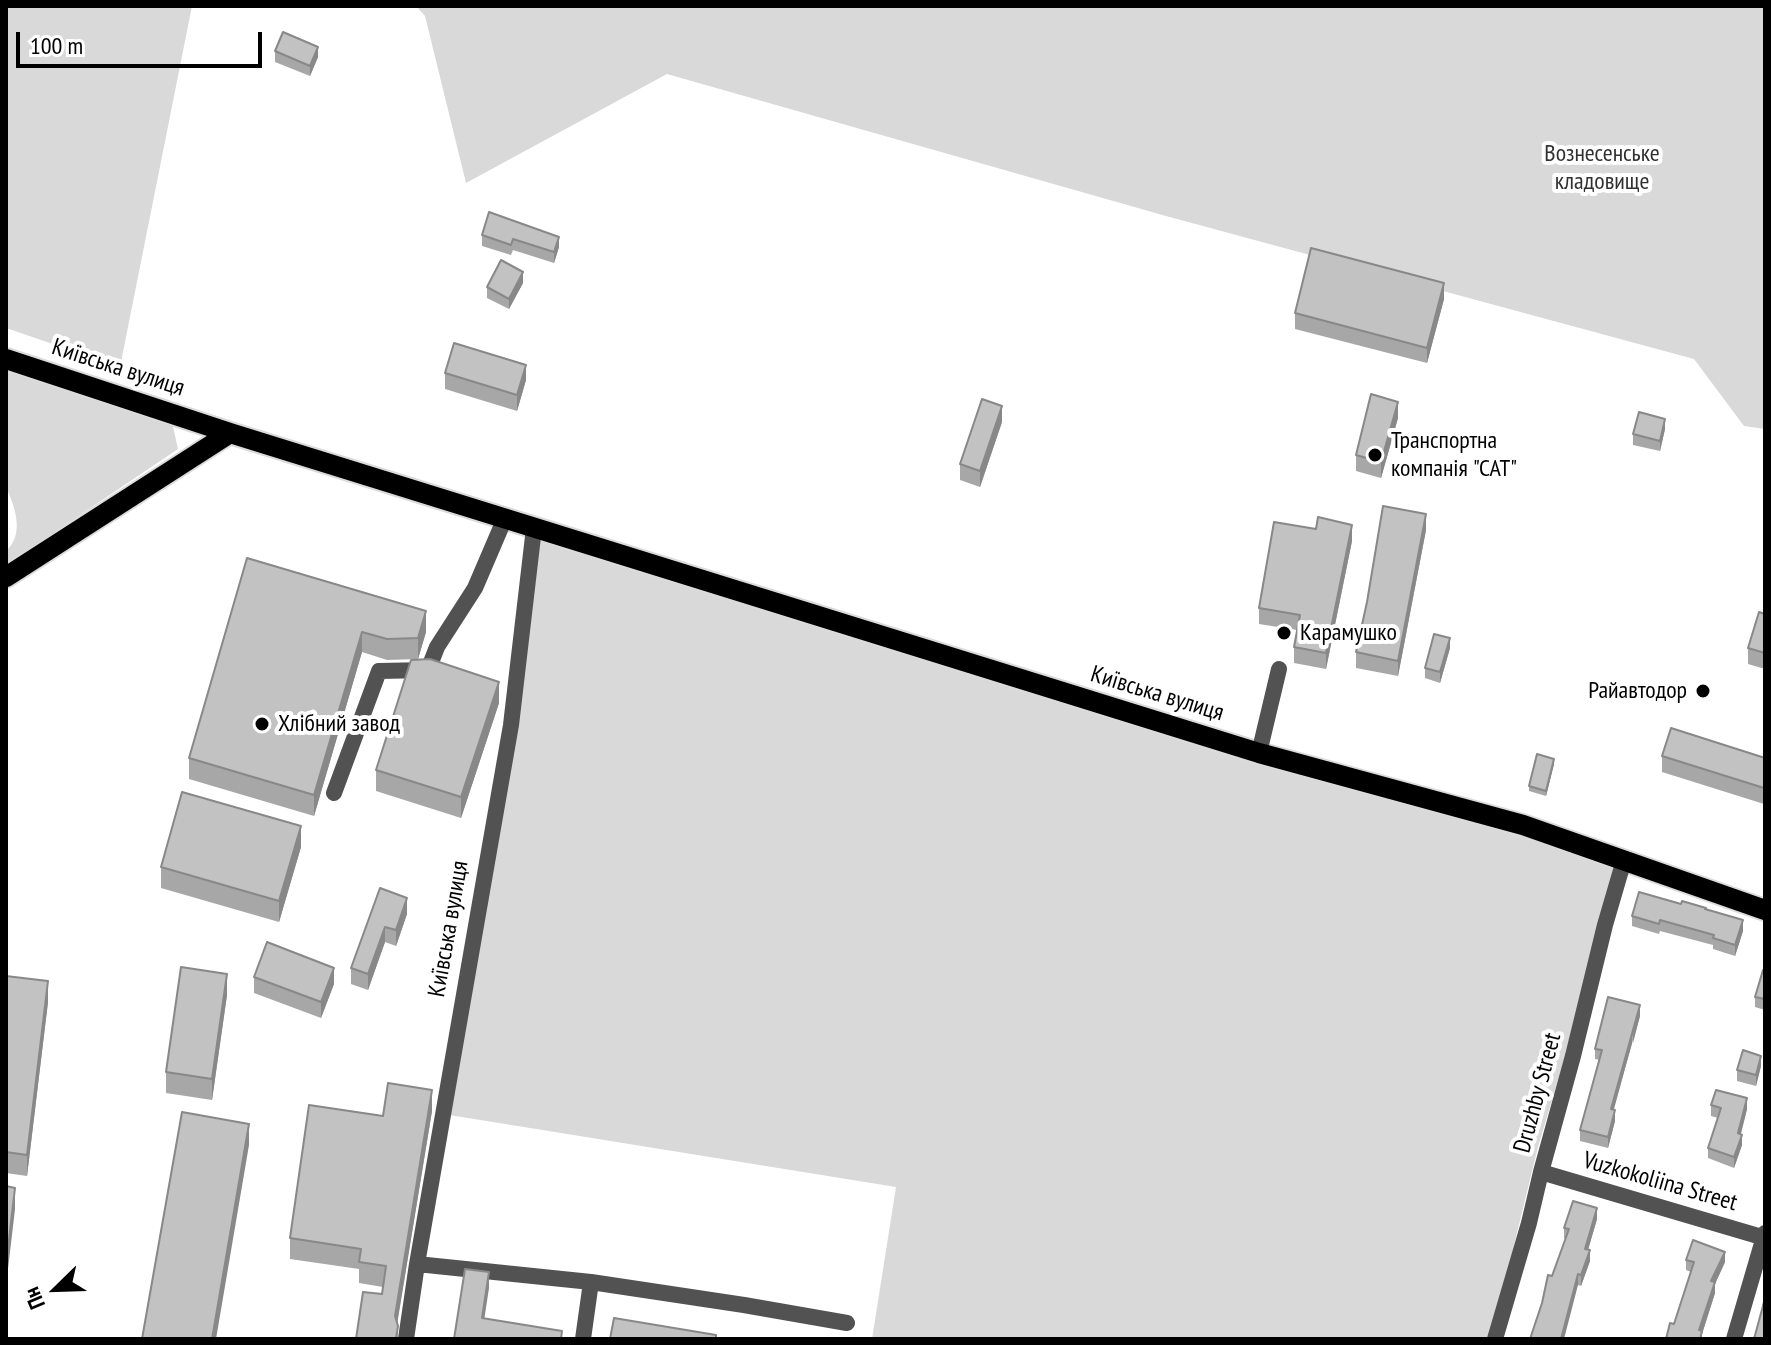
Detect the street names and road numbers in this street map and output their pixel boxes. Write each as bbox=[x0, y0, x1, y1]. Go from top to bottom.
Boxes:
street label: Київська вулиця bbox=[48, 333, 188, 403]
street label: Київська вулиця bbox=[1087, 660, 1227, 728]
street label: Київська вулиця bbox=[423, 859, 475, 999]
street label: Druzhby Street bbox=[1508, 1030, 1568, 1156]
street label: Vuzkokoliina Street bbox=[1580, 1146, 1740, 1218]

